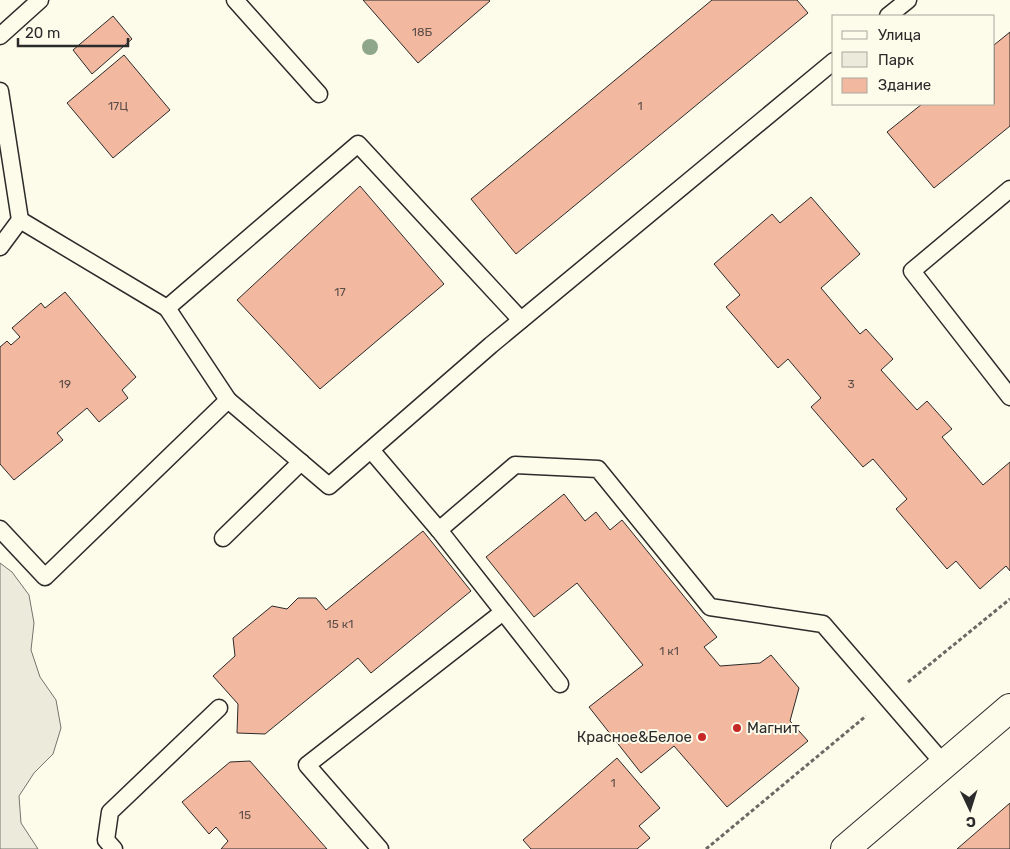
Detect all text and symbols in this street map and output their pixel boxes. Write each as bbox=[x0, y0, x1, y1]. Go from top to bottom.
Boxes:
scale bar bbox=[18, 15, 128, 47]
legend bbox=[832, 15, 995, 105]
text: 20 m bbox=[25, 24, 60, 42]
house number: 18Б bbox=[412, 25, 433, 39]
text: Улица bbox=[878, 26, 921, 44]
text: Парк bbox=[878, 51, 914, 69]
text: Здание bbox=[878, 76, 931, 94]
house number: 17Ц bbox=[108, 99, 128, 113]
house number: 1 bbox=[637, 99, 643, 113]
house number: 17 bbox=[334, 285, 346, 299]
house number: 19 bbox=[59, 377, 71, 391]
house number: 3 bbox=[847, 377, 855, 391]
house number: 15 к1 bbox=[327, 617, 353, 631]
house number: 1 к1 bbox=[659, 644, 679, 658]
place label: Магнит bbox=[747, 719, 800, 737]
marker: Магнит bbox=[731, 722, 743, 734]
place label: Красное&Белое bbox=[577, 728, 692, 746]
marker: Красное&Белое bbox=[696, 731, 708, 743]
house number: 1 bbox=[610, 776, 616, 790]
north arrow bbox=[945, 784, 995, 834]
house number: 15 bbox=[239, 808, 251, 822]
text: С bbox=[965, 813, 976, 830]

